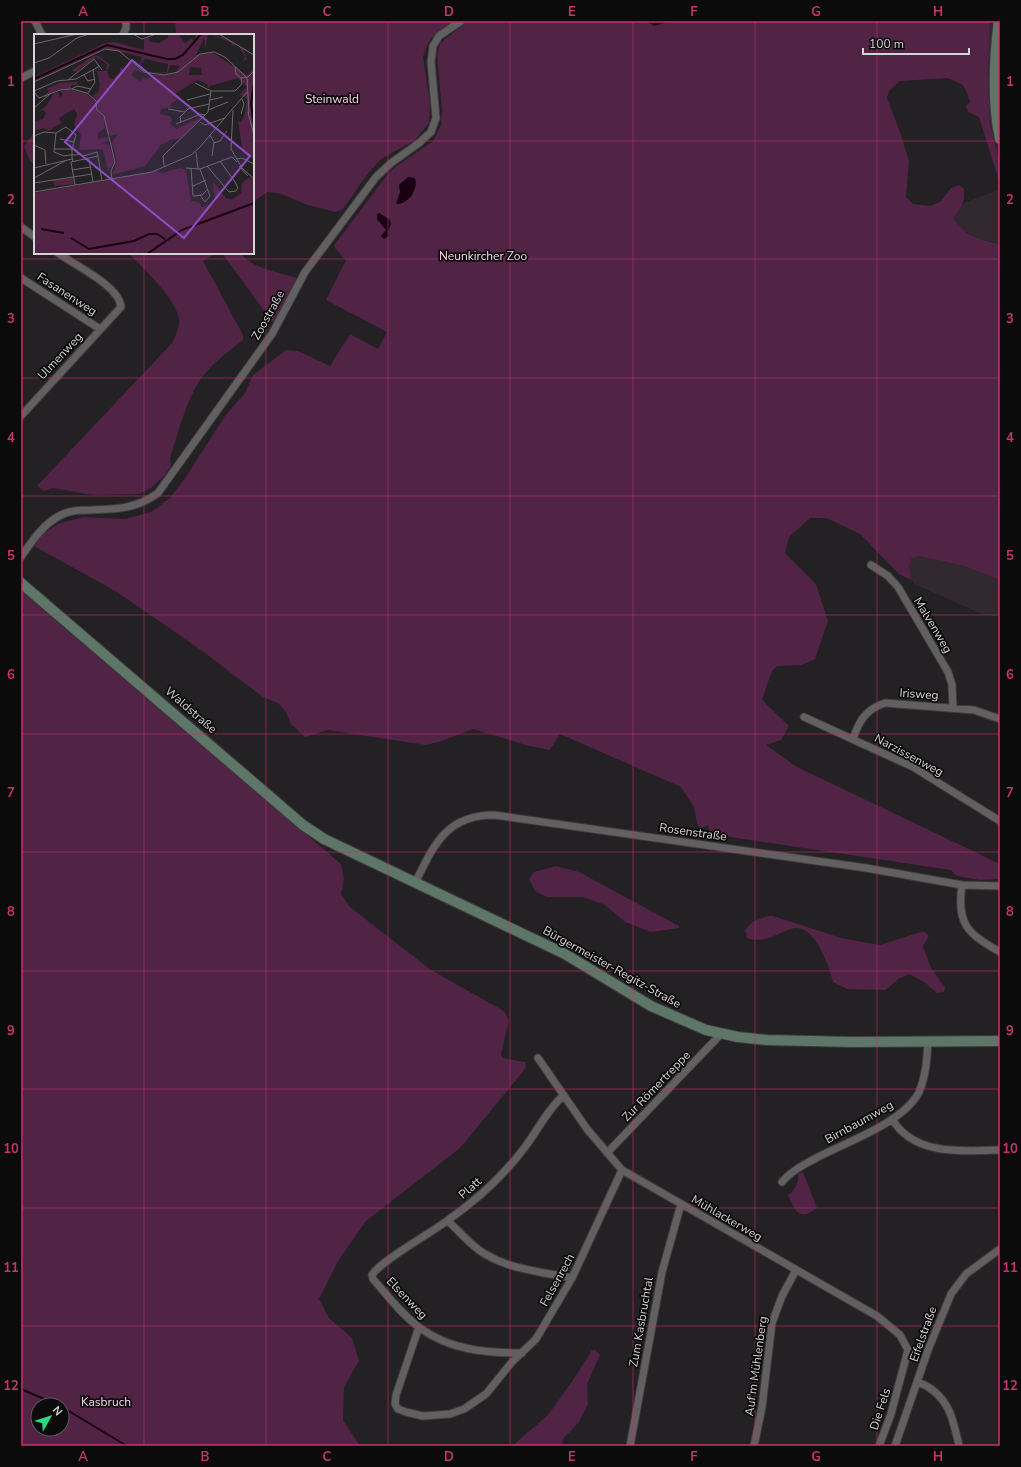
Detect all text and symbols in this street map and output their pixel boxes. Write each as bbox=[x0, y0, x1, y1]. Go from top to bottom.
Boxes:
text: A bbox=[78, 3, 88, 21]
text: B bbox=[201, 3, 210, 21]
text: C bbox=[323, 3, 332, 21]
text: D bbox=[444, 3, 454, 21]
text: E bbox=[568, 3, 576, 21]
text: F bbox=[690, 3, 698, 21]
text: G bbox=[811, 3, 821, 21]
text: H bbox=[933, 3, 943, 21]
scale bar bbox=[863, 30, 969, 56]
inset map bbox=[34, 34, 254, 254]
text: 100 m bbox=[869, 36, 904, 52]
text: 1 bbox=[7, 73, 15, 91]
text: 1 bbox=[1006, 73, 1014, 91]
park label: Steinwald bbox=[305, 91, 359, 107]
text: 2 bbox=[7, 191, 15, 209]
text: 2 bbox=[1006, 191, 1014, 209]
park label: Neunkircher Zoo bbox=[439, 248, 527, 264]
street label: Fasanenweg bbox=[34, 269, 100, 319]
street label: Zoostraße bbox=[248, 287, 288, 343]
text: 3 bbox=[7, 310, 15, 328]
text: 3 bbox=[1006, 310, 1014, 328]
street label: Ulmenweg bbox=[34, 329, 86, 383]
text: 4 bbox=[7, 429, 15, 447]
text: 4 bbox=[1006, 429, 1014, 447]
text: 5 bbox=[7, 547, 15, 565]
text: 5 bbox=[1006, 547, 1014, 565]
street label: Malvenweg bbox=[910, 594, 956, 656]
text: 6 bbox=[7, 666, 15, 684]
text: 6 bbox=[1006, 666, 1014, 684]
street label: Waldstraße bbox=[162, 683, 220, 737]
street label: Irisweg bbox=[899, 685, 939, 703]
street label: Narzissenweg bbox=[872, 730, 946, 780]
text: 7 bbox=[7, 784, 15, 802]
text: 7 bbox=[1006, 784, 1014, 802]
street label: Rosenstraße bbox=[658, 819, 728, 845]
text: 8 bbox=[7, 903, 15, 921]
text: 8 bbox=[1006, 903, 1014, 921]
street label: Bürgermeister-Regitz-Straße bbox=[540, 922, 684, 1012]
text: 9 bbox=[7, 1022, 15, 1040]
text: 9 bbox=[1006, 1022, 1014, 1040]
street label: Zur Römertreppe bbox=[618, 1047, 694, 1125]
street label: Birnbaumweg bbox=[822, 1097, 896, 1147]
text: 10 bbox=[3, 1140, 19, 1158]
text: 10 bbox=[1002, 1140, 1018, 1158]
street label: Platt bbox=[455, 1173, 486, 1203]
street label: Mühlackerweg bbox=[689, 1191, 765, 1245]
street label: Felsenrech bbox=[536, 1251, 578, 1309]
text: 11 bbox=[3, 1259, 19, 1277]
text: 11 bbox=[1002, 1259, 1018, 1277]
street label: Elsenweg bbox=[383, 1273, 431, 1323]
street label: Zum Kasbruchtal bbox=[625, 1275, 657, 1368]
street label: Eifelstraße bbox=[906, 1304, 940, 1364]
street label: Auf'm Mühlenberg bbox=[741, 1315, 771, 1417]
text: 12 bbox=[3, 1377, 19, 1395]
text: 12 bbox=[1002, 1377, 1018, 1395]
street label: Die Fels bbox=[866, 1386, 894, 1432]
park label: Kasbruch bbox=[81, 1394, 131, 1410]
north arrow bbox=[30, 1397, 70, 1437]
text: N bbox=[49, 1403, 66, 1419]
text: A bbox=[78, 1448, 88, 1466]
text: B bbox=[201, 1448, 210, 1466]
text: C bbox=[323, 1448, 332, 1466]
text: D bbox=[444, 1448, 454, 1466]
text: E bbox=[568, 1448, 576, 1466]
text: F bbox=[690, 1448, 698, 1466]
text: G bbox=[811, 1448, 821, 1466]
text: H bbox=[933, 1448, 943, 1466]

